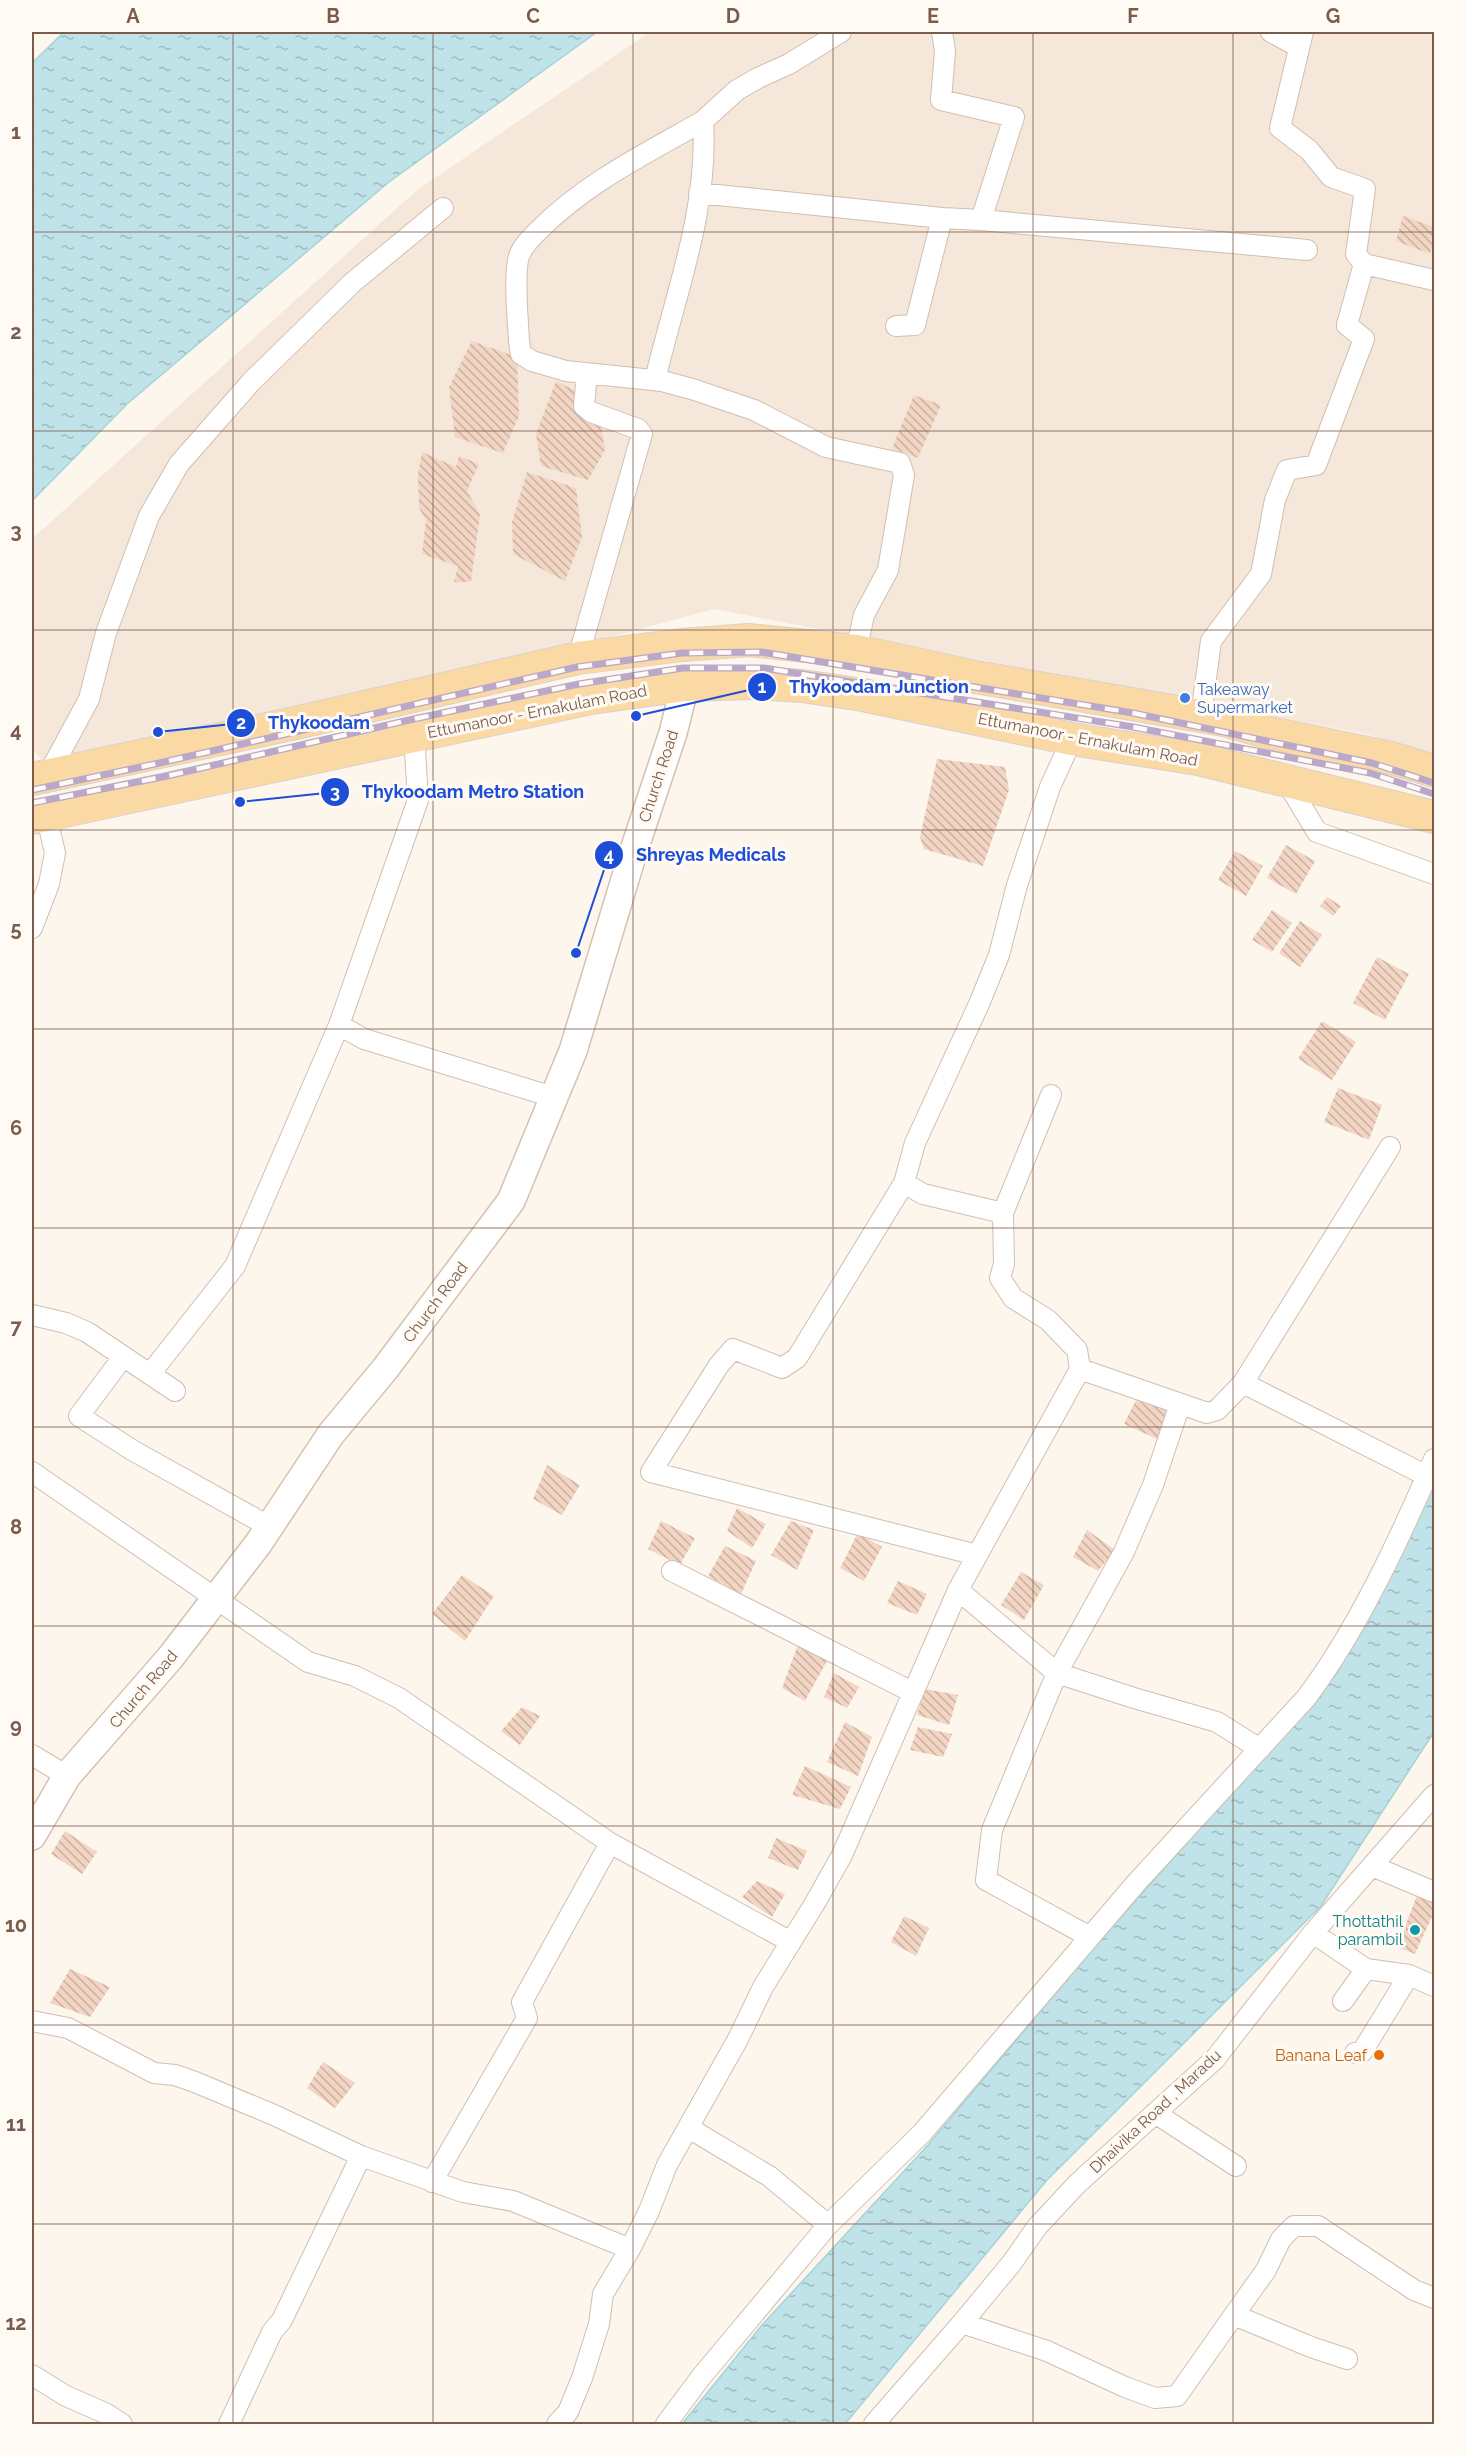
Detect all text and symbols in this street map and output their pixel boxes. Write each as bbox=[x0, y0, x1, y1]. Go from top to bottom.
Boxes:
text: A bbox=[126, 4, 140, 28]
text: B bbox=[326, 4, 340, 28]
text: C bbox=[526, 4, 540, 28]
text: D bbox=[726, 4, 740, 28]
text: E bbox=[927, 4, 939, 28]
text: F bbox=[1127, 4, 1139, 28]
text: G bbox=[1326, 4, 1340, 28]
text: 1 bbox=[11, 120, 21, 144]
text: 2 bbox=[10, 320, 22, 344]
text: 3 bbox=[10, 519, 22, 543]
callout: Thykoodam Junction bbox=[747, 669, 981, 705]
text: 1 bbox=[758, 676, 767, 697]
text: Thykoodam Junction bbox=[789, 676, 969, 697]
place label: Takeaway Supermarket bbox=[1197, 680, 1294, 717]
street label: Ettumanoor - Ernakulam Road bbox=[426, 681, 649, 742]
marker: Takeaway Supermarket bbox=[1178, 691, 1192, 705]
callout: Thykoodam bbox=[226, 705, 382, 741]
street label: Ettumanoor - Ernakulam Road bbox=[976, 709, 1199, 770]
text: 2 bbox=[236, 712, 246, 733]
text: Thykoodam bbox=[268, 712, 370, 733]
text: 4 bbox=[10, 718, 22, 742]
street label: Church Road bbox=[635, 728, 682, 825]
callout: Thykoodam Metro Station bbox=[320, 774, 596, 810]
text: 3 bbox=[330, 781, 340, 802]
text: Thykoodam Metro Station bbox=[362, 781, 584, 802]
callout: Shreyas Medicals bbox=[594, 837, 798, 873]
text: 4 bbox=[604, 844, 614, 865]
text: Shreyas Medicals bbox=[636, 844, 786, 865]
text: 5 bbox=[10, 917, 22, 941]
text: 6 bbox=[10, 1116, 22, 1140]
street label: Church Road bbox=[399, 1258, 472, 1346]
text: 7 bbox=[10, 1315, 22, 1339]
text: 8 bbox=[10, 1515, 22, 1539]
street label: Church Road bbox=[105, 1647, 181, 1732]
text: 9 bbox=[10, 1714, 22, 1738]
place label: Thottathil parambil bbox=[1333, 1912, 1404, 1949]
text: 10 bbox=[5, 1913, 27, 1937]
marker: Thottathil parambil bbox=[1408, 1923, 1422, 1937]
street label: Dhaivika Road , Maradu bbox=[1086, 2045, 1225, 2177]
place label: Banana Leaf bbox=[1275, 2046, 1368, 2065]
marker: Banana Leaf bbox=[1372, 2048, 1386, 2062]
text: 11 bbox=[6, 2112, 26, 2136]
text: 12 bbox=[5, 2311, 27, 2335]

